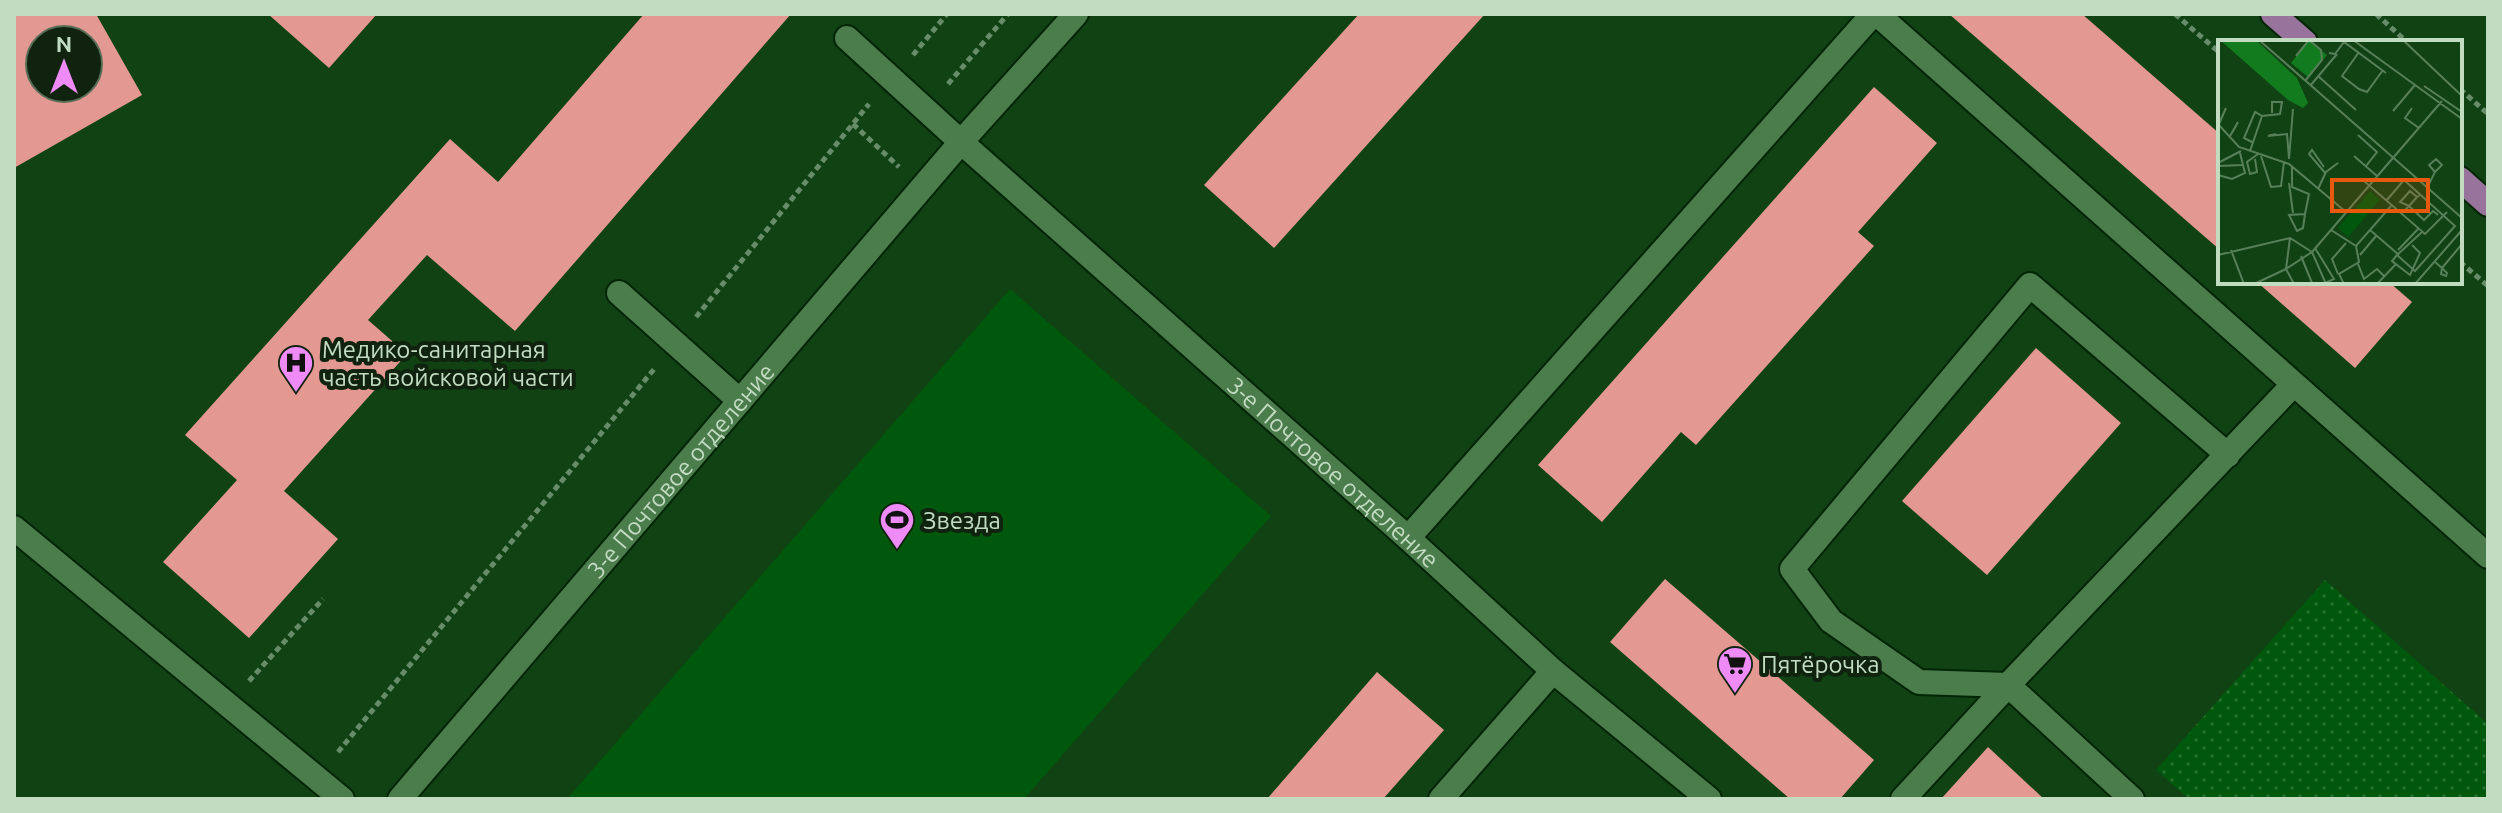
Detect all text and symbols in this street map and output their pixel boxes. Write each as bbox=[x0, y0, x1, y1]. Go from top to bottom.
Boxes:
north arrow bbox=[24, 24, 104, 104]
text: N bbox=[56, 31, 72, 56]
inset map bbox=[2218, 40, 2462, 284]
place label: Медико-санитарная часть войсковой части bbox=[322, 336, 574, 391]
hospital icon: Медико-санитарная часть войсковой части bbox=[277, 344, 315, 394]
street label: 3-е Почтовое отделение bbox=[581, 358, 780, 583]
street label: 3-е Почтовое отделение bbox=[1222, 371, 1445, 573]
sports icon: Звезда bbox=[878, 501, 916, 551]
place label: Звезда bbox=[923, 507, 1001, 534]
supermarket icon: Пятёрочка bbox=[1716, 645, 1754, 695]
place label: Пятёрочка bbox=[1761, 651, 1880, 678]

